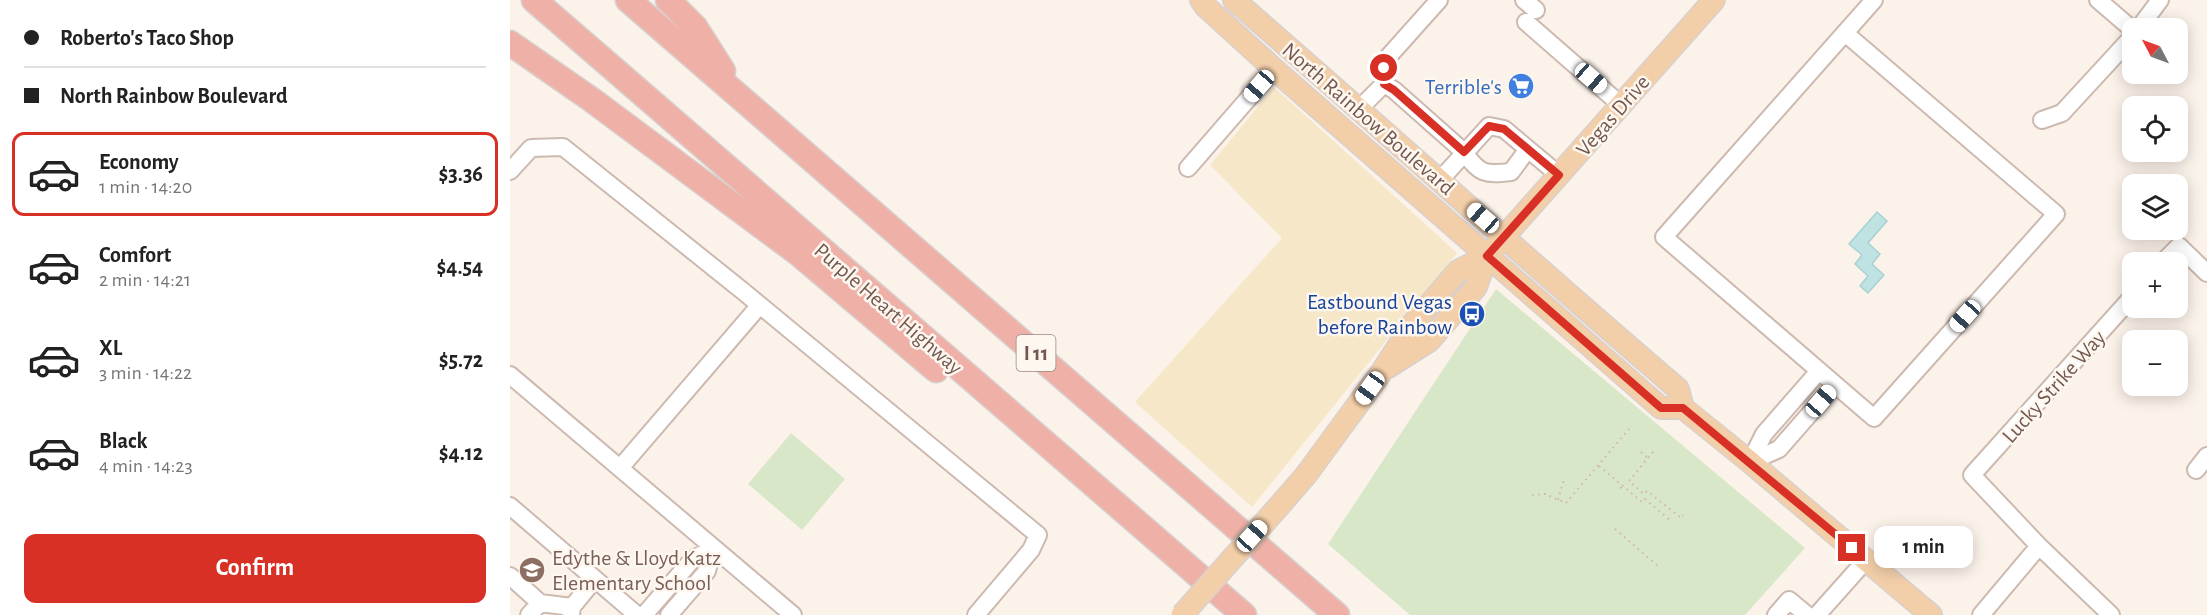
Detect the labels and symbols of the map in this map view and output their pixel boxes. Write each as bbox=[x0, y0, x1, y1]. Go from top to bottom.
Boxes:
north arrow bbox=[2122, 18, 2188, 84]
street label: North Rainbow Boulevard bbox=[1278, 38, 1459, 199]
route start bbox=[1370, 54, 1397, 81]
car bbox=[1572, 59, 1610, 97]
car bbox=[1240, 67, 1278, 105]
supermarket icon: Terrible's bbox=[1506, 71, 1536, 101]
street label: Vegas Drive bbox=[1572, 71, 1654, 160]
place label: Terrible's bbox=[1425, 76, 1502, 98]
car bbox=[1464, 199, 1502, 237]
street label: Purple Heart Highway bbox=[810, 239, 967, 379]
place label: Eastbound Vegas before Rainbow bbox=[1307, 291, 1452, 338]
car bbox=[1946, 297, 1984, 335]
bus stop icon: Eastbound Vegas before Rainbow bbox=[1457, 299, 1487, 329]
street label: Lucky Strike Way bbox=[1998, 326, 2110, 447]
road number: I 11 bbox=[1016, 335, 1056, 371]
car bbox=[1352, 368, 1388, 408]
car bbox=[1802, 382, 1840, 420]
car bbox=[1233, 517, 1271, 555]
callout: 1 min bbox=[1873, 527, 1972, 569]
route end bbox=[1838, 534, 1865, 561]
place label: Edythe & Lloyd Katz Elementary School bbox=[552, 547, 721, 594]
school or university icon: Edythe & Lloyd Katz Elementary School bbox=[517, 555, 547, 585]

